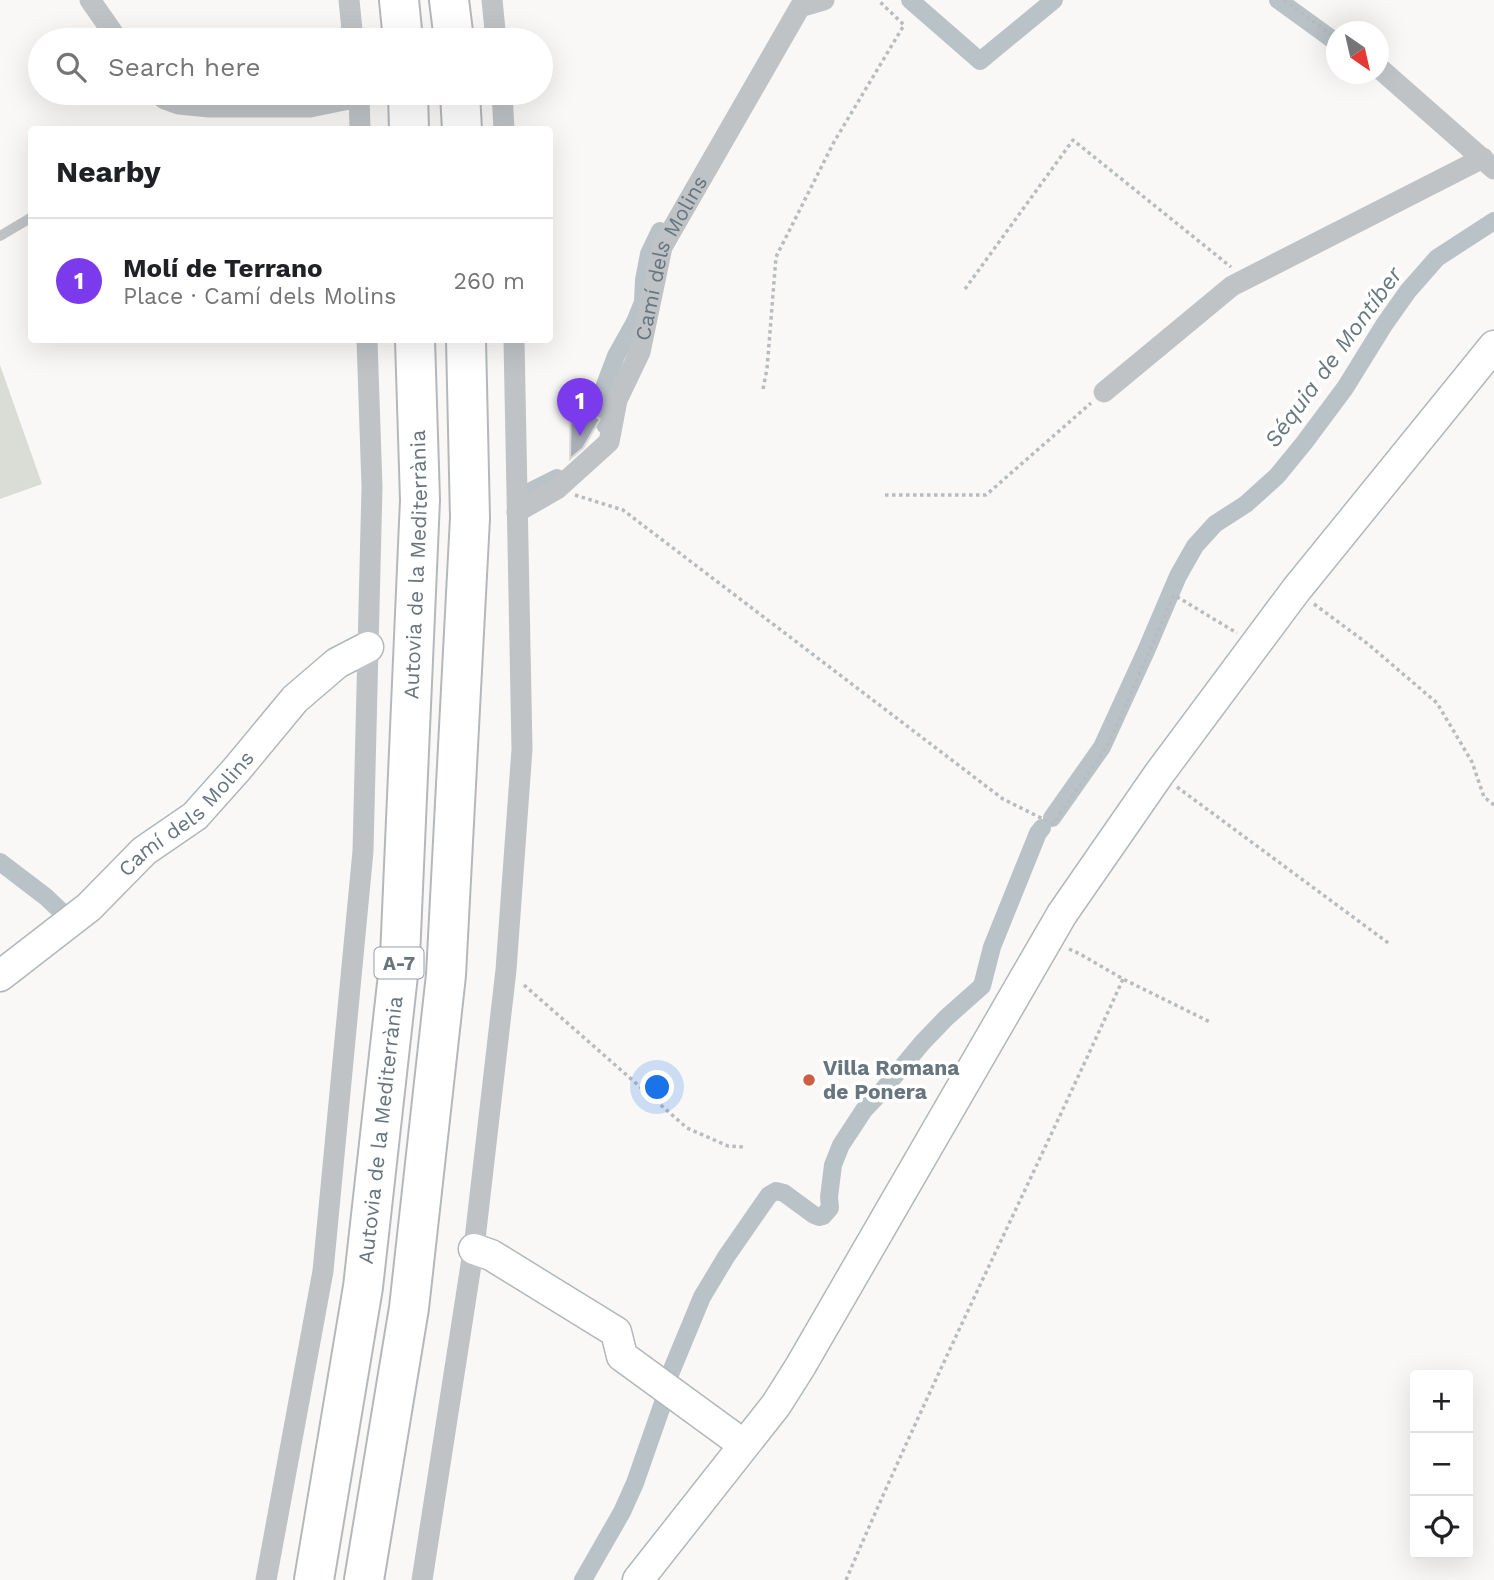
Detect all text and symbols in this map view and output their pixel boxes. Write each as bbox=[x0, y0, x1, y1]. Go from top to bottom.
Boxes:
north arrow bbox=[1326, 21, 1389, 84]
search box bbox=[28, 28, 553, 105]
icon: search bbox=[52, 48, 90, 86]
text: Search here bbox=[108, 52, 260, 82]
text: Nearby bbox=[56, 154, 161, 189]
street label: Camí dels Molins bbox=[630, 171, 712, 343]
text: Molí de Terrano bbox=[123, 253, 323, 283]
water label: Séquia de Montíber bbox=[1259, 261, 1409, 453]
text: 1 bbox=[74, 268, 84, 295]
text: 260 m bbox=[454, 268, 525, 295]
text: Place · Camí dels Molins bbox=[123, 283, 396, 310]
pin: 1 bbox=[557, 378, 603, 436]
street label: Autovia de la Mediterrània bbox=[398, 429, 432, 700]
street label: Camí dels Molins bbox=[113, 745, 259, 881]
road number: A-7 bbox=[374, 948, 424, 979]
street label: Autovia de la Mediterrània bbox=[353, 995, 408, 1265]
place label: Villa Romana de Ponera bbox=[823, 1055, 960, 1104]
your location bbox=[640, 1070, 674, 1104]
marker: Villa Romana de Ponera bbox=[801, 1072, 817, 1088]
map controls bbox=[1410, 1370, 1473, 1559]
button: + bbox=[1410, 1370, 1473, 1433]
button: − bbox=[1410, 1433, 1473, 1496]
button: locate bbox=[1410, 1496, 1473, 1559]

